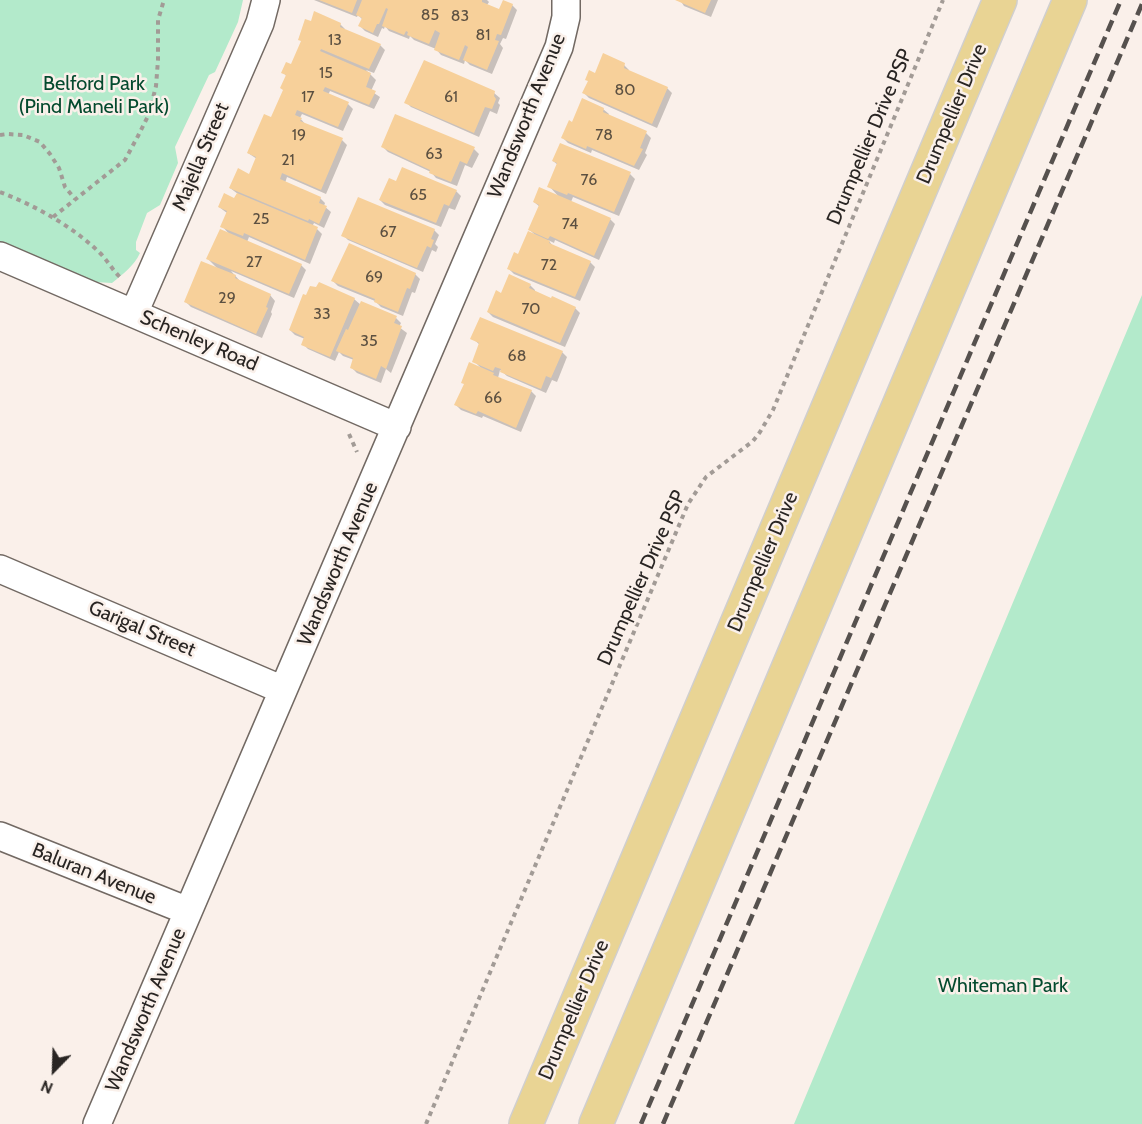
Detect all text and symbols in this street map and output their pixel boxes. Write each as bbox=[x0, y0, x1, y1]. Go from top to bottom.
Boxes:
house number: 85 bbox=[421, 5, 439, 25]
house number: 83 bbox=[451, 6, 469, 26]
house number: 81 bbox=[476, 25, 490, 45]
house number: 13 bbox=[328, 30, 342, 50]
street label: Wandsworth Avenue bbox=[483, 30, 571, 202]
street label: Drumpellier Drive bbox=[912, 40, 992, 188]
street label: Drumpellier Drive PSP bbox=[822, 45, 918, 229]
house number: 15 bbox=[319, 63, 333, 83]
park label: Belford Park (Pind Maneli Park) bbox=[18, 72, 170, 119]
house number: 80 bbox=[615, 80, 635, 100]
house number: 17 bbox=[301, 87, 315, 107]
house number: 61 bbox=[444, 87, 458, 107]
street label: Majella Street bbox=[167, 99, 235, 215]
house number: 19 bbox=[292, 125, 306, 145]
house number: 78 bbox=[595, 125, 613, 145]
house number: 63 bbox=[425, 144, 443, 164]
house number: 21 bbox=[281, 150, 295, 170]
house number: 76 bbox=[581, 170, 597, 190]
house number: 65 bbox=[409, 185, 427, 205]
house number: 25 bbox=[252, 209, 270, 229]
house number: 74 bbox=[562, 214, 578, 234]
house number: 67 bbox=[379, 222, 397, 242]
house number: 27 bbox=[246, 252, 262, 272]
house number: 72 bbox=[541, 255, 557, 275]
house number: 69 bbox=[365, 267, 383, 287]
house number: 29 bbox=[218, 288, 236, 308]
house number: 70 bbox=[521, 299, 541, 319]
house number: 33 bbox=[313, 304, 331, 324]
street label: Schenley Road bbox=[136, 305, 262, 377]
house number: 35 bbox=[360, 331, 378, 351]
house number: 68 bbox=[508, 346, 526, 366]
house number: 66 bbox=[484, 388, 502, 408]
street label: Wandsworth Avenue bbox=[293, 479, 383, 649]
street label: Drumpellier Drive PSP bbox=[593, 487, 691, 669]
street label: Drumpellier Drive bbox=[723, 488, 803, 636]
street label: Garigal Street bbox=[85, 596, 199, 662]
street label: Baluran Avenue bbox=[28, 838, 160, 910]
street label: Wandsworth Avenue bbox=[101, 925, 191, 1095]
street label: Drumpellier Drive bbox=[534, 936, 614, 1084]
park label: Whiteman Park bbox=[938, 974, 1068, 998]
north arrow bbox=[24, 1040, 84, 1100]
text: N bbox=[38, 1076, 56, 1098]

